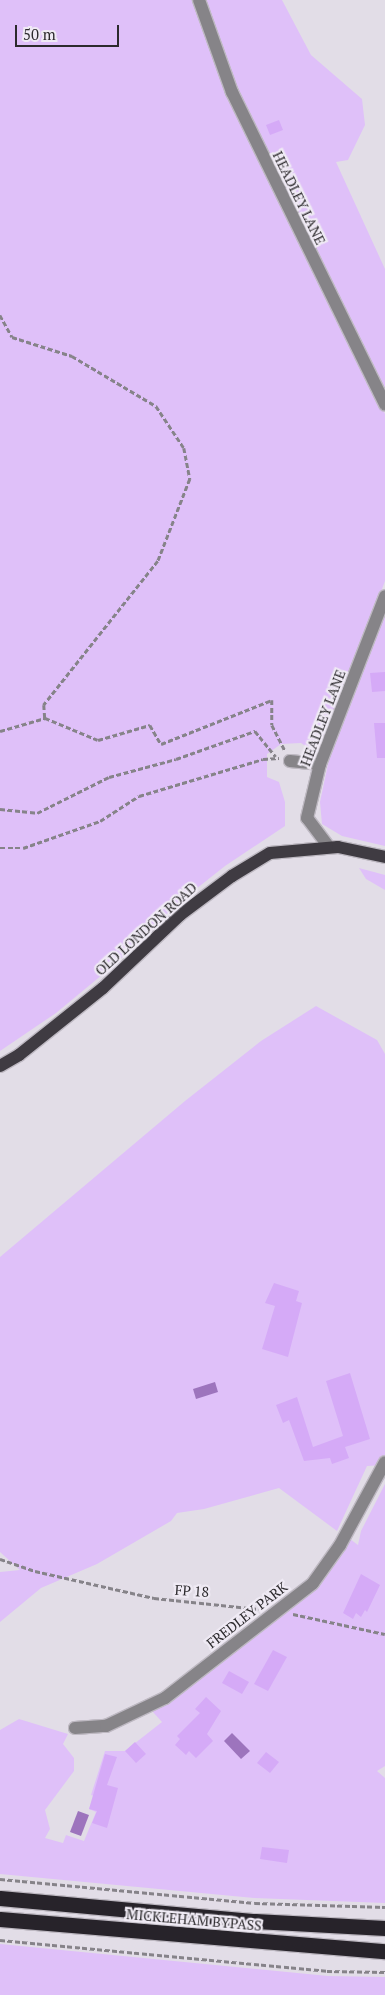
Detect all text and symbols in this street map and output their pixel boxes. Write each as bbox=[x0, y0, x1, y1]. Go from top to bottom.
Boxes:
scale bar bbox=[18, 15, 121, 47]
text: 50 m bbox=[23, 24, 56, 44]
street label: HEADLEY LANE bbox=[269, 149, 329, 247]
street label: HEADLEY LANE bbox=[297, 668, 349, 768]
street label: OLD LONDON ROAD bbox=[92, 879, 200, 979]
street label: FREDLEY PARK bbox=[203, 1578, 291, 1652]
street label: FP 18 bbox=[174, 1581, 210, 1601]
street label: MICKLEHAM BYPASS bbox=[126, 1906, 262, 1934]

